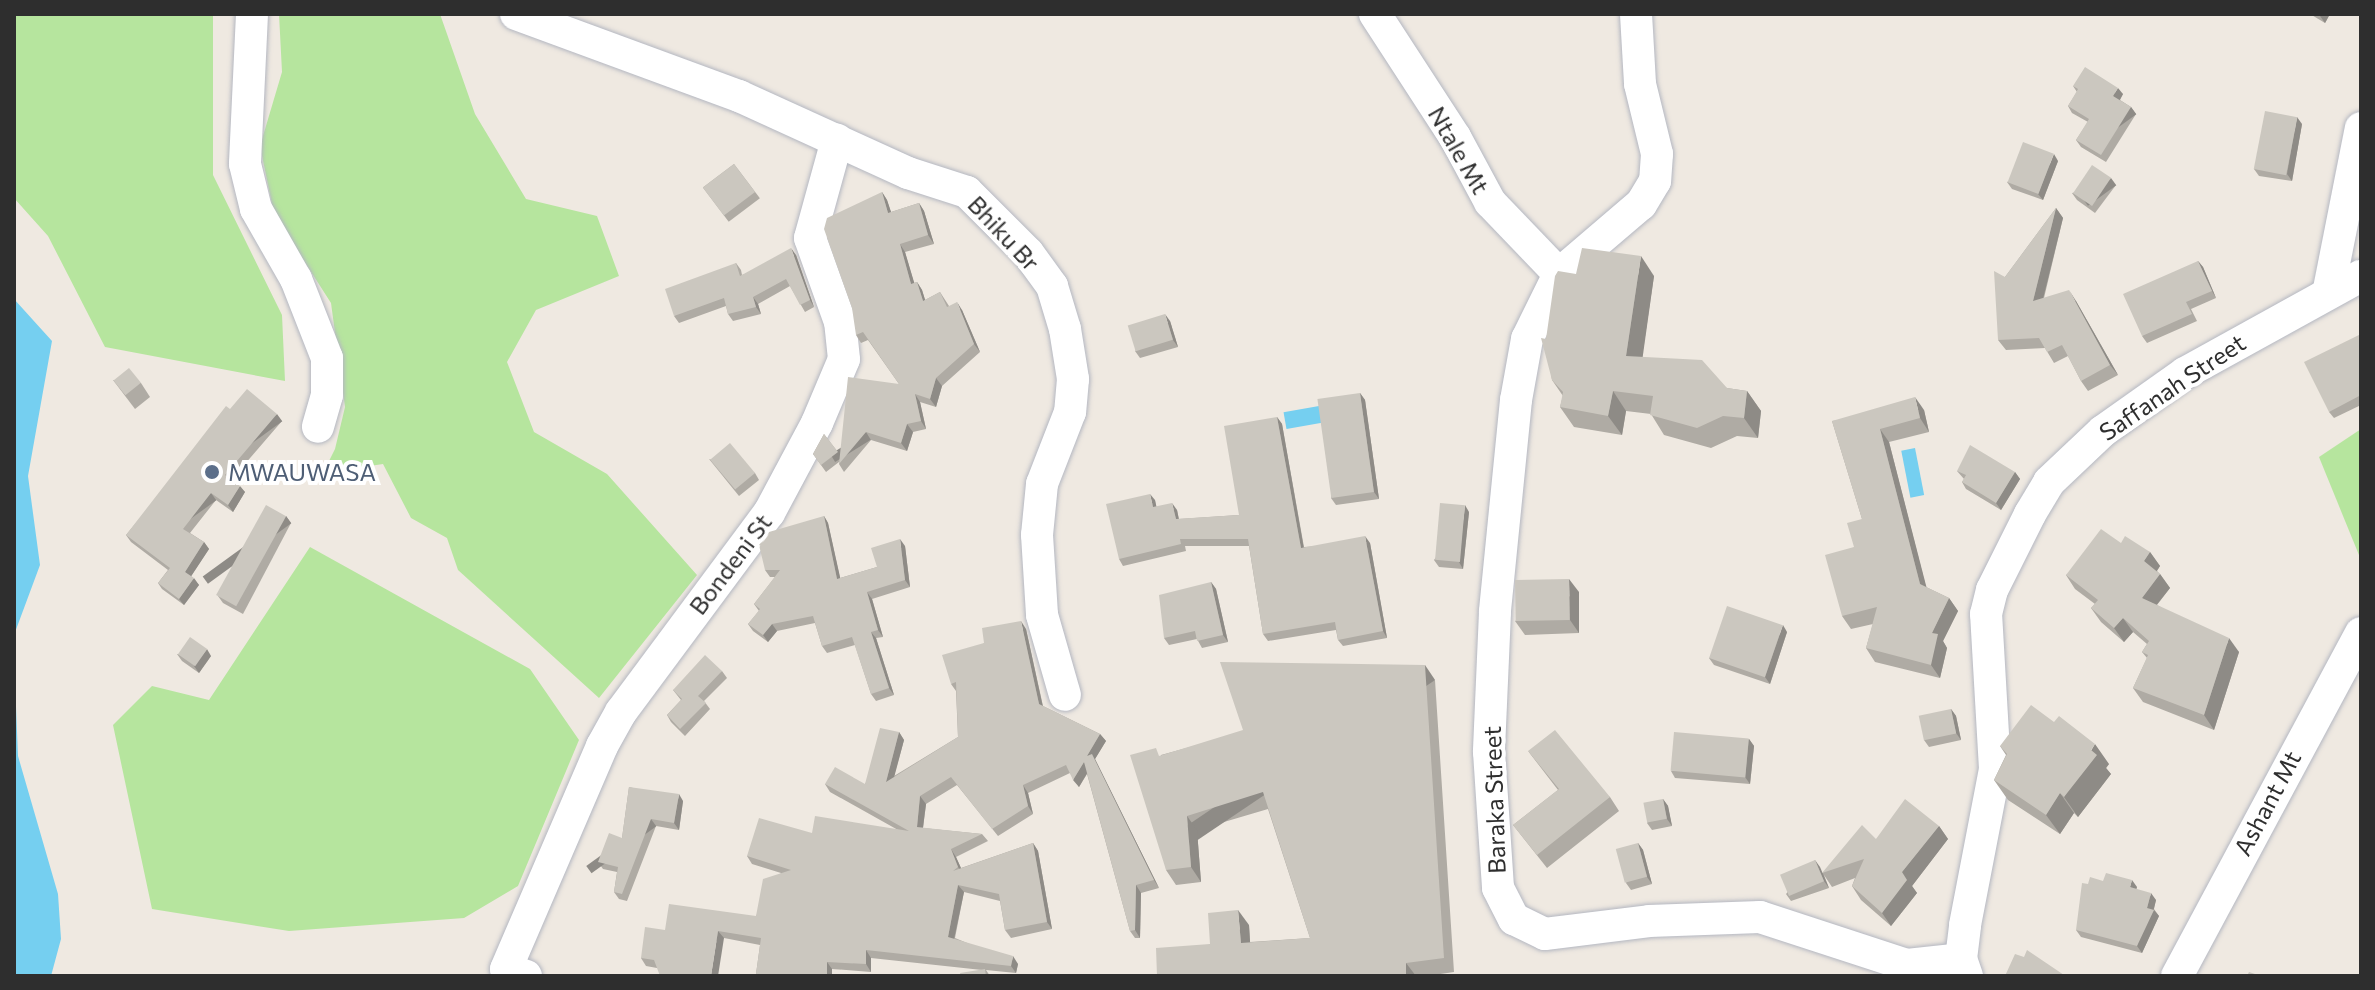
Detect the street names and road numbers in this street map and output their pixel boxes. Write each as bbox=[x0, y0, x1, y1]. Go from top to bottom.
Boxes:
street label: Ntale Mt bbox=[1423, 101, 1495, 199]
street label: Bhiku Br bbox=[962, 190, 1046, 276]
street label: Saffanah Street bbox=[2094, 328, 2250, 446]
street label: Bondeni St bbox=[683, 508, 777, 620]
street label: Baraka Street bbox=[1477, 726, 1511, 874]
street label: Ashant Mt bbox=[2227, 746, 2307, 860]

